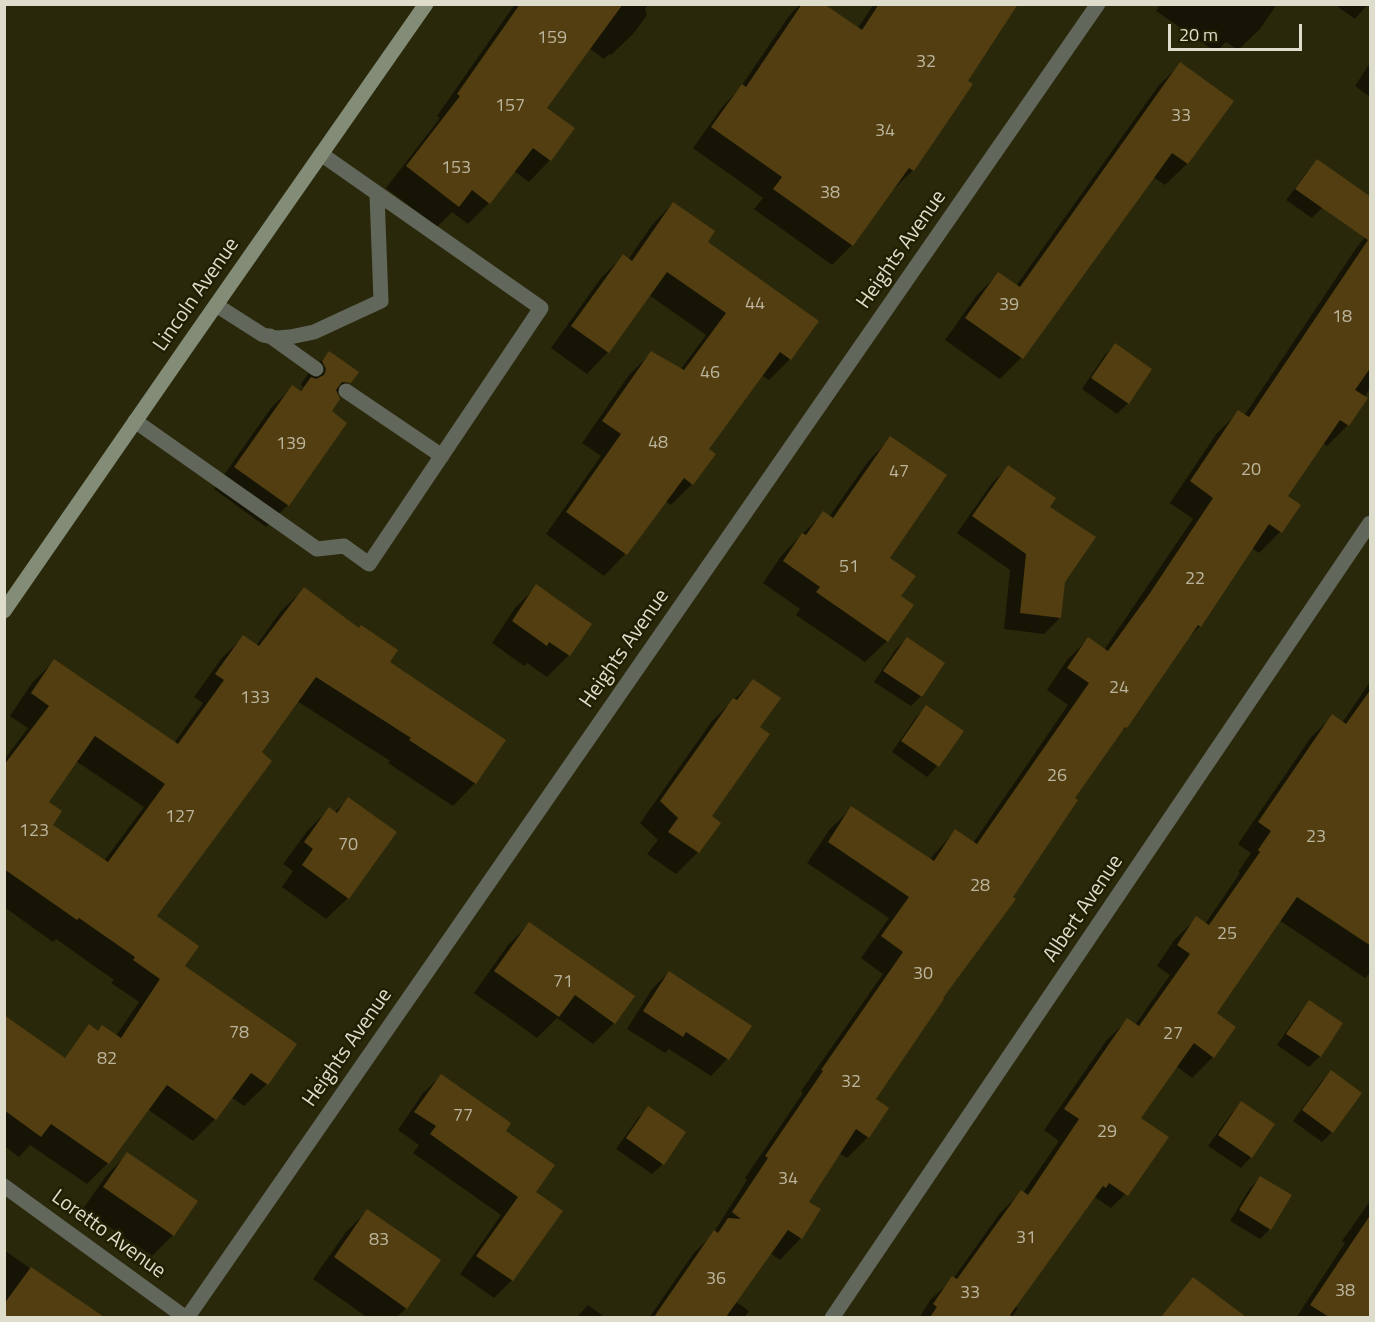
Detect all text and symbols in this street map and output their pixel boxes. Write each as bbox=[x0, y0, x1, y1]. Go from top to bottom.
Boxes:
scale bar bbox=[1171, 12, 1304, 50]
text: 20 m bbox=[1179, 21, 1218, 48]
house number: 159 bbox=[537, 28, 567, 50]
house number: 32 bbox=[916, 52, 936, 74]
house number: 157 bbox=[495, 96, 525, 118]
house number: 33 bbox=[1171, 106, 1191, 128]
house number: 34 bbox=[875, 121, 895, 143]
house number: 153 bbox=[441, 158, 471, 180]
house number: 38 bbox=[820, 183, 840, 205]
street label: Heights Avenue bbox=[852, 186, 952, 314]
street label: Lincoln Avenue bbox=[149, 234, 245, 356]
house number: 44 bbox=[745, 294, 765, 316]
house number: 39 bbox=[999, 295, 1019, 317]
house number: 18 bbox=[1332, 307, 1352, 329]
house number: 46 bbox=[700, 363, 720, 385]
house number: 48 bbox=[648, 433, 668, 455]
house number: 139 bbox=[276, 434, 306, 456]
house number: 20 bbox=[1241, 460, 1261, 482]
house number: 47 bbox=[889, 462, 909, 484]
house number: 51 bbox=[839, 557, 859, 579]
house number: 22 bbox=[1185, 569, 1205, 591]
street label: Heights Avenue bbox=[575, 585, 675, 713]
house number: 24 bbox=[1109, 678, 1129, 700]
house number: 133 bbox=[240, 688, 270, 710]
house number: 26 bbox=[1047, 766, 1067, 788]
house number: 127 bbox=[165, 807, 195, 829]
house number: 123 bbox=[19, 821, 49, 843]
house number: 23 bbox=[1306, 827, 1326, 849]
house number: 70 bbox=[338, 835, 358, 857]
street label: Albert Avenue bbox=[1039, 851, 1129, 967]
house number: 28 bbox=[970, 876, 990, 898]
house number: 25 bbox=[1217, 924, 1237, 946]
house number: 30 bbox=[913, 964, 933, 986]
house number: 71 bbox=[553, 972, 573, 994]
street label: Heights Avenue bbox=[298, 984, 398, 1112]
house number: 78 bbox=[229, 1023, 249, 1045]
house number: 27 bbox=[1163, 1024, 1183, 1046]
house number: 82 bbox=[97, 1049, 117, 1071]
house number: 32 bbox=[841, 1072, 861, 1094]
house number: 77 bbox=[453, 1106, 473, 1128]
house number: 29 bbox=[1097, 1122, 1117, 1144]
house number: 34 bbox=[778, 1169, 798, 1191]
street label: Loretto Avenue bbox=[46, 1185, 170, 1285]
house number: 31 bbox=[1016, 1228, 1036, 1250]
house number: 83 bbox=[369, 1230, 389, 1252]
house number: 36 bbox=[706, 1269, 726, 1291]
house number: 38 bbox=[1335, 1281, 1355, 1303]
house number: 33 bbox=[960, 1283, 980, 1305]

